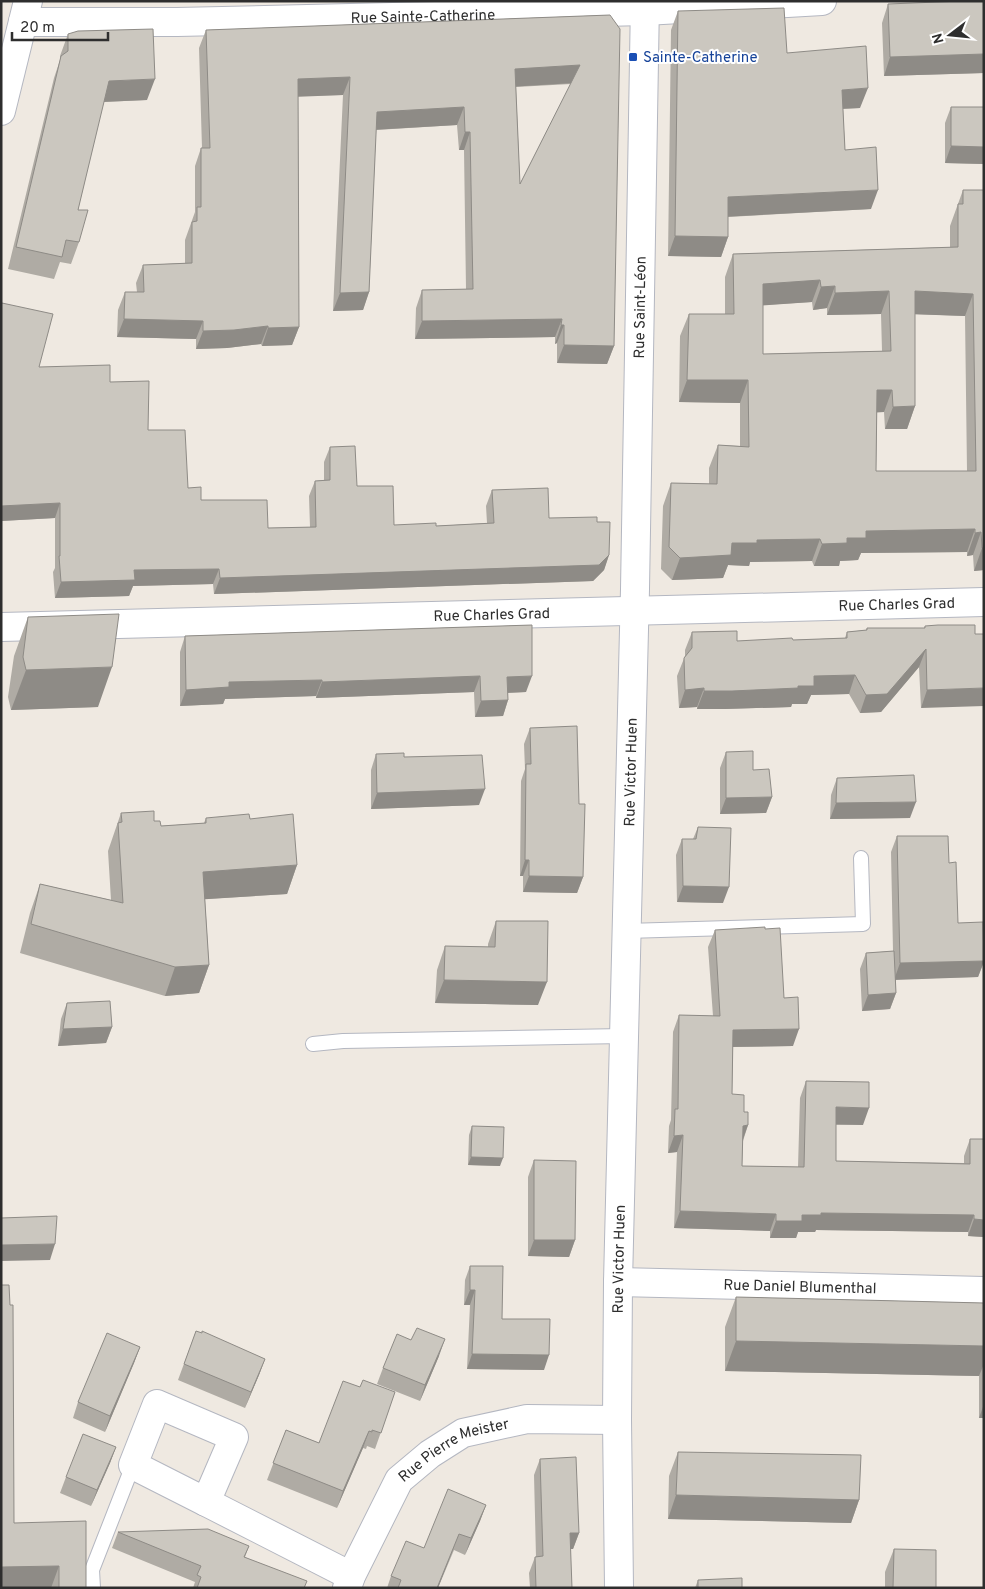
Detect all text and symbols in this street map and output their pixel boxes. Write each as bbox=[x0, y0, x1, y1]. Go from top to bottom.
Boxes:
street label: Rue Sainte-Catherine bbox=[351, 7, 495, 29]
scale bar bbox=[12, 10, 109, 42]
north arrow bbox=[925, 10, 975, 60]
text: 20 m bbox=[20, 19, 55, 38]
text: N bbox=[929, 31, 949, 45]
place label: Sainte-Catherine bbox=[643, 49, 758, 68]
marker: Sainte-Catherine bbox=[627, 51, 639, 63]
street label: Rue Saint-Léon bbox=[631, 256, 652, 359]
street label: Rue Charles Grad bbox=[838, 595, 955, 617]
street label: Rue Charles Grad bbox=[433, 605, 550, 627]
street label: Rue Victor Huen bbox=[621, 718, 643, 827]
street label: Rue Victor Huen bbox=[610, 1204, 631, 1314]
street label: Rue Daniel Blumenthal bbox=[723, 1277, 877, 1299]
street label: Rue Pierre Meister bbox=[395, 1415, 511, 1487]

